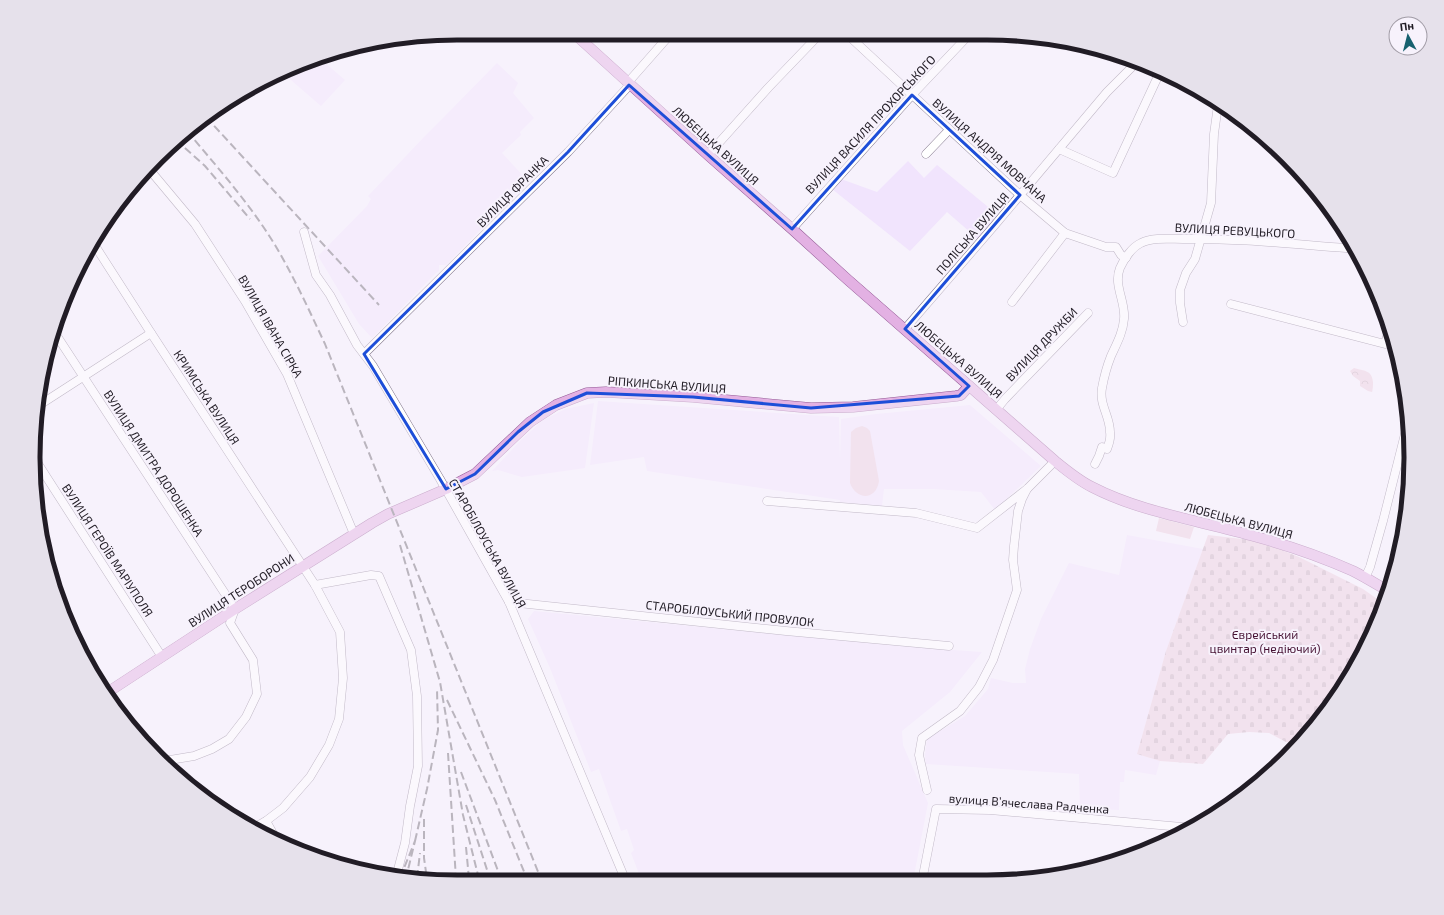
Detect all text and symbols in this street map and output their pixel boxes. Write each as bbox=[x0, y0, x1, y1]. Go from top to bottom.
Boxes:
north arrow bbox=[1388, 16, 1428, 56]
text: Пн bbox=[1399, 18, 1415, 33]
street label: ВУЛИЦЯ ВАСИЛЯ ПРОХОРСЬКОГО bbox=[802, 52, 938, 196]
street label: ВУЛИЦЯ АНДРІЯ МОВЧАНА bbox=[930, 95, 1050, 205]
street label: ЛЮБЕЦЬКА ВУЛИЦЯ bbox=[670, 103, 762, 187]
street label: ВУЛИЦЯ ФРАНКА bbox=[473, 152, 551, 230]
street label: ПОЛІСЬКА ВУЛИЦЯ bbox=[933, 189, 1011, 277]
street label: ВУЛИЦЯ РЕВУЦЬКОГО bbox=[1174, 220, 1296, 240]
street label: ВУЛИЦЯ ІВАНА СІРКА bbox=[236, 272, 306, 380]
street label: ВУЛИЦЯ ДРУЖБИ bbox=[1002, 304, 1080, 384]
street label: ЛЮБЕЦЬКА ВУЛИЦЯ bbox=[913, 317, 1005, 401]
street label: КРИМСЬКА ВУЛИЦЯ bbox=[171, 347, 243, 447]
street label: РІПКИНСЬКА ВУЛИЦЯ bbox=[607, 373, 727, 395]
street label: ВУЛИЦЯ ДМИТРА ДОРОШЕНКА bbox=[101, 387, 207, 539]
street label: СТАРОБІЛОУСЬКА ВУЛИЦЯ bbox=[447, 476, 529, 610]
street label: ВУЛИЦЯ ГЕРОЇВ МАРІУПОЛЯ bbox=[60, 481, 156, 619]
street label: ЛЮБЕЦЬКА ВУЛИЦЯ bbox=[1184, 499, 1294, 541]
street label: ВУЛИЦЯ ТЕРОБОРОНИ bbox=[185, 550, 297, 630]
street label: СТАРОБІЛОУСЬКИЙ ПРОВУЛОК bbox=[645, 597, 815, 629]
park label: Єврейський цвинтар (недіючий) bbox=[1210, 627, 1320, 655]
street label: вулиця Вʼячеслава Радченка bbox=[948, 790, 1110, 817]

